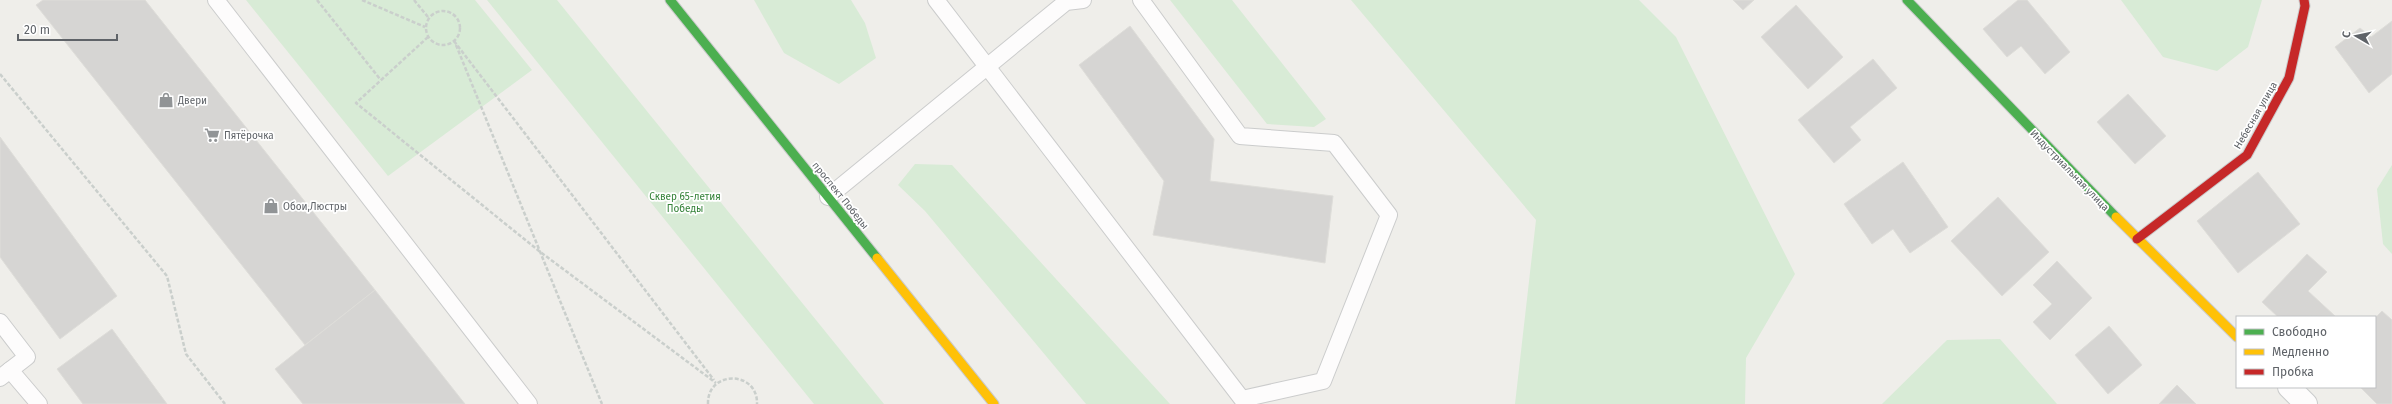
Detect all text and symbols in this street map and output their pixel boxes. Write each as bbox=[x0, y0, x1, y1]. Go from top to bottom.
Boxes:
scale bar bbox=[18, 16, 117, 42]
north arrow bbox=[2336, 16, 2376, 56]
text: 20 m bbox=[24, 23, 50, 37]
text: С bbox=[2340, 30, 2354, 39]
street label: Небесная улица bbox=[2232, 80, 2280, 151]
shop icon: Двери bbox=[157, 91, 175, 109]
place label: Двери bbox=[177, 95, 207, 107]
supermarket icon: Пятёрочка bbox=[203, 126, 221, 144]
street label: Индустриальная улица bbox=[2027, 128, 2111, 214]
place label: Пятёрочка bbox=[224, 129, 274, 142]
street label: проспект Победы bbox=[810, 160, 871, 232]
park label: Сквер 65-летия Победы bbox=[649, 191, 721, 215]
shop icon: Обои,Люстры bbox=[262, 197, 280, 215]
place label: Обои,Люстры bbox=[283, 201, 347, 213]
legend bbox=[2236, 316, 2376, 388]
text: Свободно bbox=[2272, 325, 2327, 339]
text: Медленно bbox=[2272, 345, 2329, 359]
text: Пробка bbox=[2272, 365, 2314, 379]

